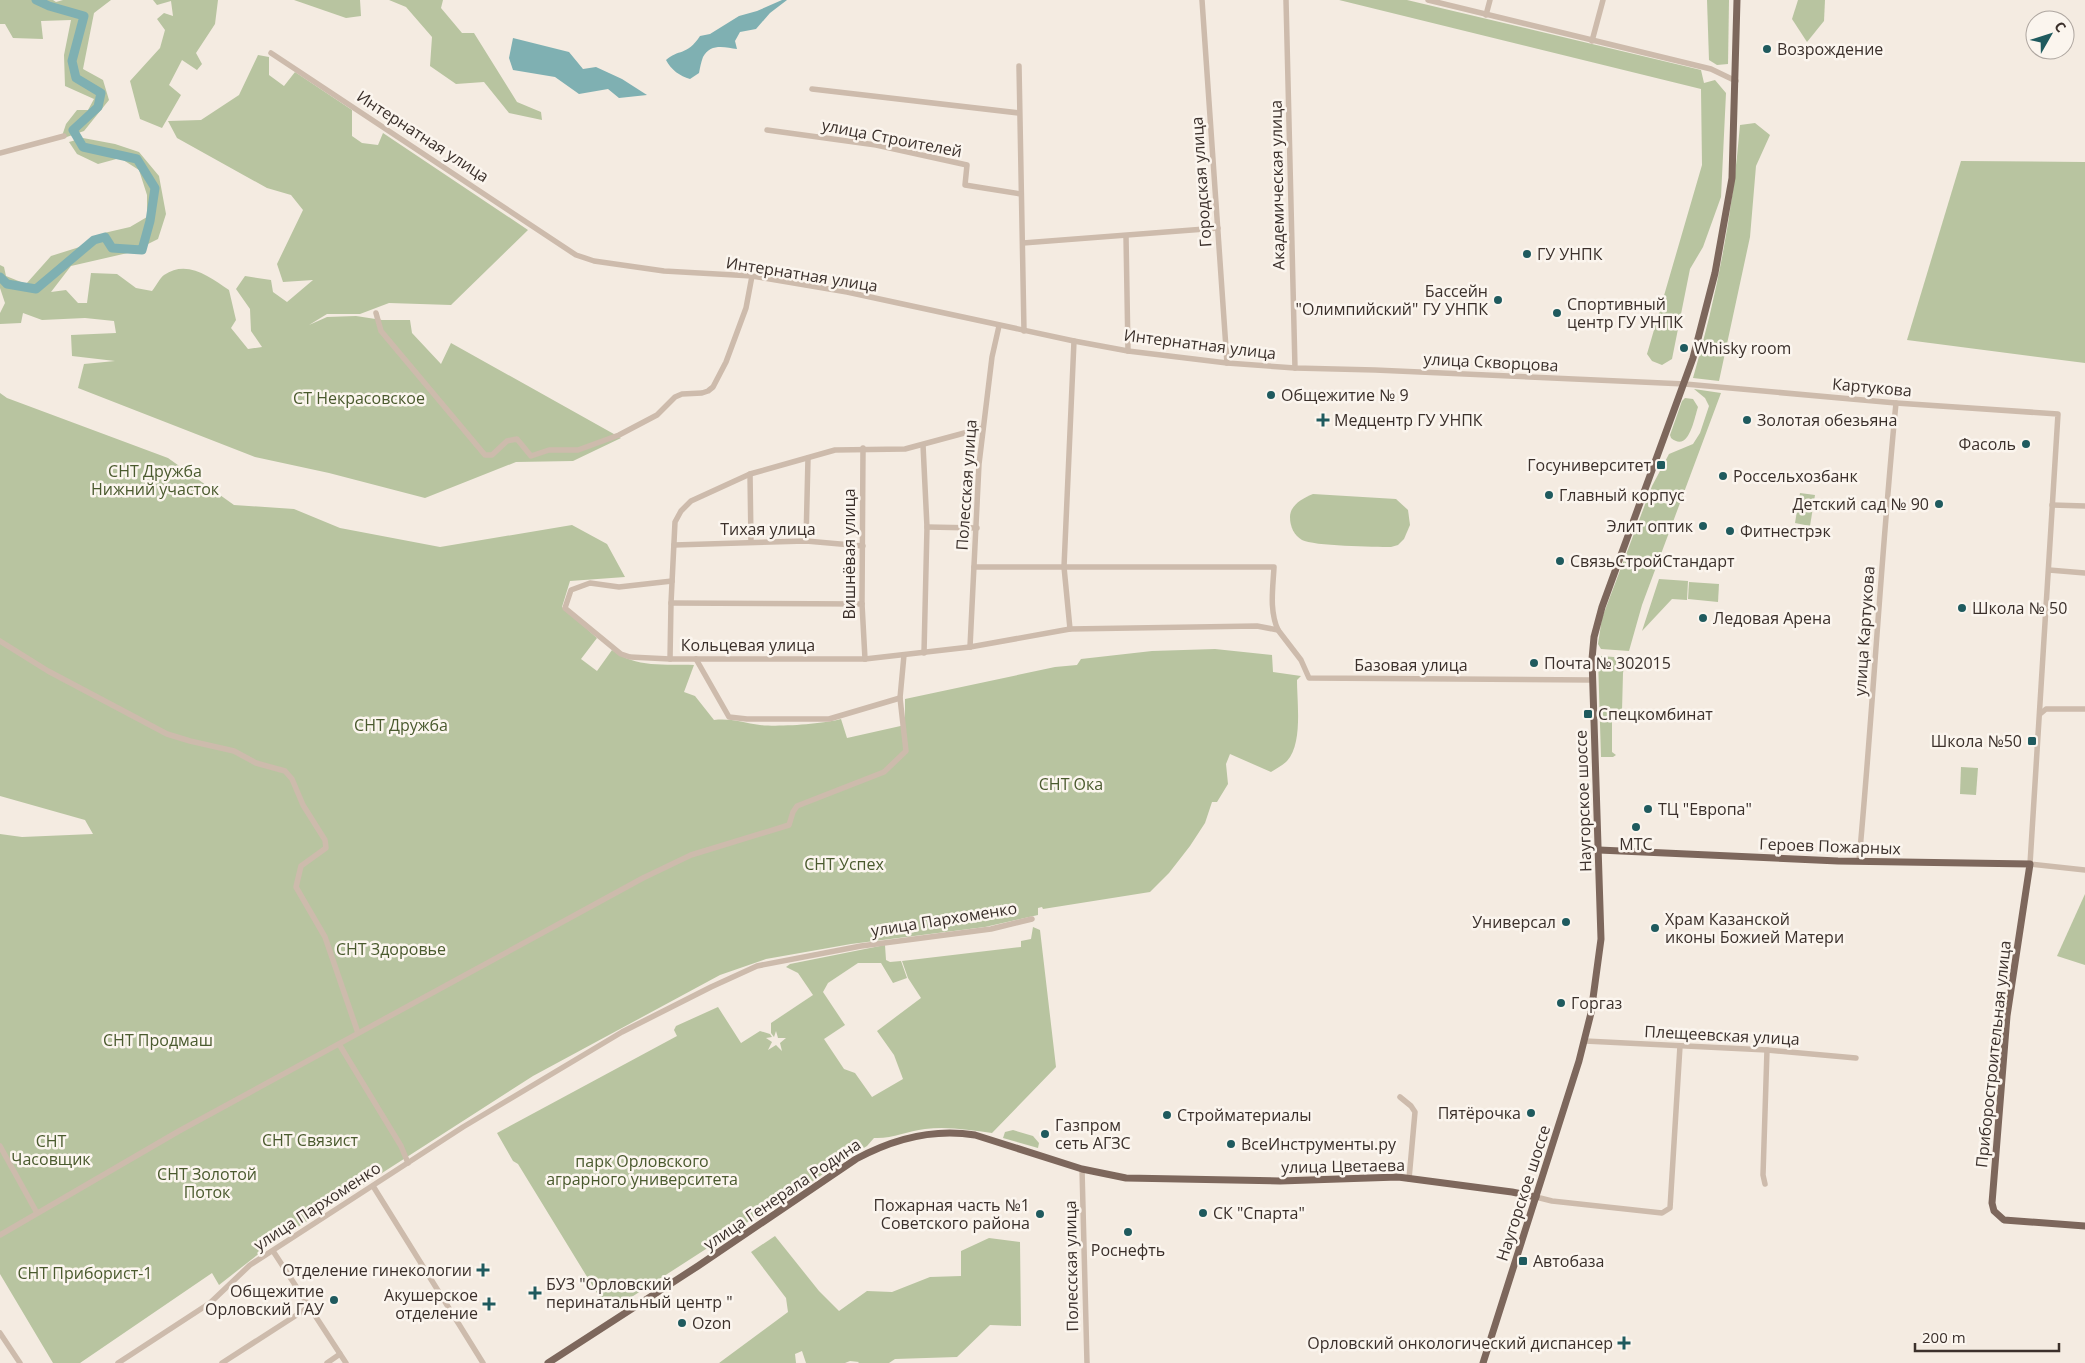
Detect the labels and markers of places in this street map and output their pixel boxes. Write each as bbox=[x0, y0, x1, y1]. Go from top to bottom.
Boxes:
place label: Возрождение bbox=[1777, 38, 1883, 60]
marker: Возрождение bbox=[1761, 43, 1773, 55]
place label: ГУ УНПК bbox=[1537, 243, 1603, 265]
marker: ГУ УНПК bbox=[1521, 248, 1533, 260]
place label: Бассейн "Олимпийский" ГУ УНПК bbox=[1296, 280, 1488, 320]
place label: Спортивный центр ГУ УНПК bbox=[1567, 293, 1683, 333]
marker: Бассейн "Олимпийский" ГУ УНПК bbox=[1492, 294, 1504, 306]
marker: Спортивный центр ГУ УНПК bbox=[1551, 307, 1563, 319]
place label: Whisky room bbox=[1694, 337, 1791, 359]
marker: Whisky room bbox=[1678, 342, 1690, 354]
place label: Общежитие № 9 bbox=[1281, 384, 1409, 406]
marker: Общежитие № 9 bbox=[1265, 389, 1277, 401]
place label: Медцентр ГУ УНПК bbox=[1334, 409, 1483, 431]
place label: Золотая обезьяна bbox=[1757, 409, 1897, 431]
marker: Медцентр ГУ УНПК bbox=[1316, 413, 1330, 427]
marker: Золотая обезьяна bbox=[1741, 414, 1753, 426]
place label: Фасоль bbox=[1958, 433, 2016, 455]
marker: Фасоль bbox=[2020, 438, 2032, 450]
place label: Госуниверситет bbox=[1527, 454, 1651, 476]
marker: Госуниверситет bbox=[1655, 459, 1667, 471]
place label: Россельхозбанк bbox=[1733, 465, 1858, 487]
marker: Россельхозбанк bbox=[1717, 470, 1729, 482]
place label: Главный корпус bbox=[1559, 484, 1685, 506]
marker: Главный корпус bbox=[1543, 489, 1555, 501]
place label: Детский сад № 90 bbox=[1792, 493, 1929, 515]
marker: Детский сад № 90 bbox=[1933, 498, 1945, 510]
place label: Элит оптик bbox=[1606, 515, 1694, 537]
marker: Элит оптик bbox=[1697, 520, 1709, 532]
place label: Фитнестрэк bbox=[1740, 520, 1831, 542]
marker: Фитнестрэк bbox=[1724, 525, 1736, 537]
place label: СвязьСтройСтандарт bbox=[1570, 550, 1735, 572]
marker: СвязьСтройСтандарт bbox=[1554, 555, 1566, 567]
place label: Школа № 50 bbox=[1972, 597, 2067, 619]
marker: Школа № 50 bbox=[1956, 602, 1968, 614]
place label: Ледовая Арена bbox=[1713, 607, 1831, 629]
marker: Ледовая Арена bbox=[1697, 612, 1709, 624]
place label: Почта № 302015 bbox=[1544, 652, 1671, 674]
marker: Почта № 302015 bbox=[1528, 657, 1540, 669]
place label: Спецкомбинат bbox=[1598, 703, 1713, 725]
marker: Спецкомбинат bbox=[1582, 708, 1594, 720]
place label: Школа №50 bbox=[1931, 730, 2022, 752]
marker: Школа №50 bbox=[2026, 735, 2038, 747]
place label: ТЦ "Европа" bbox=[1658, 798, 1752, 820]
marker: ТЦ "Европа" bbox=[1642, 803, 1654, 815]
marker: МТС bbox=[1630, 821, 1642, 833]
place label: МТС bbox=[1619, 833, 1653, 855]
place label: Храм Казанской иконы Божией Матери bbox=[1665, 908, 1844, 948]
place label: Универсал bbox=[1472, 911, 1556, 933]
marker: Универсал bbox=[1560, 916, 1572, 928]
marker: Храм Казанской иконы Божией Матери bbox=[1649, 922, 1661, 934]
place label: Горгаз bbox=[1571, 992, 1622, 1014]
marker: Горгаз bbox=[1555, 997, 1567, 1009]
place label: Пятёрочка bbox=[1438, 1102, 1521, 1124]
place label: Стройматериалы bbox=[1177, 1104, 1312, 1126]
marker: Пятёрочка bbox=[1525, 1107, 1537, 1119]
marker: Стройматериалы bbox=[1161, 1109, 1173, 1121]
place label: Газпром сеть АГЗС bbox=[1055, 1114, 1131, 1154]
marker: Газпром сеть АГЗС bbox=[1039, 1128, 1051, 1140]
place label: ВсеИнструменты.ру bbox=[1241, 1133, 1397, 1155]
marker: ВсеИнструменты.ру bbox=[1225, 1138, 1237, 1150]
place label: Пожарная часть №1 Советского района bbox=[873, 1194, 1030, 1234]
place label: СК "Спарта" bbox=[1213, 1202, 1305, 1224]
marker: СК "Спарта" bbox=[1197, 1207, 1209, 1219]
marker: Пожарная часть №1 Советского района bbox=[1034, 1208, 1046, 1220]
marker: Роснефть bbox=[1122, 1226, 1134, 1238]
place label: Роснефть bbox=[1091, 1239, 1165, 1261]
place label: Автобаза bbox=[1533, 1250, 1605, 1272]
marker: Автобаза bbox=[1517, 1255, 1529, 1267]
place label: Отделение гинекологии bbox=[282, 1259, 472, 1281]
marker: Отделение гинекологии bbox=[476, 1263, 490, 1277]
place label: БУЗ "Орловский перинатальный центр " bbox=[546, 1273, 733, 1313]
place label: Общежитие Орловский ГАУ bbox=[205, 1280, 324, 1320]
place label: Акушерское отделение bbox=[384, 1284, 478, 1324]
marker: БУЗ "Орловский перинатальный центр " bbox=[528, 1286, 542, 1300]
marker: Общежитие Орловский ГАУ bbox=[328, 1294, 340, 1306]
marker: Акушерское отделение bbox=[482, 1297, 496, 1311]
place label: Ozon bbox=[692, 1312, 731, 1334]
marker: Ozon bbox=[676, 1317, 688, 1329]
place label: Орловский онкологический диспансер bbox=[1307, 1332, 1613, 1354]
marker: Орловский онкологический диспансер bbox=[1617, 1336, 1631, 1350]

